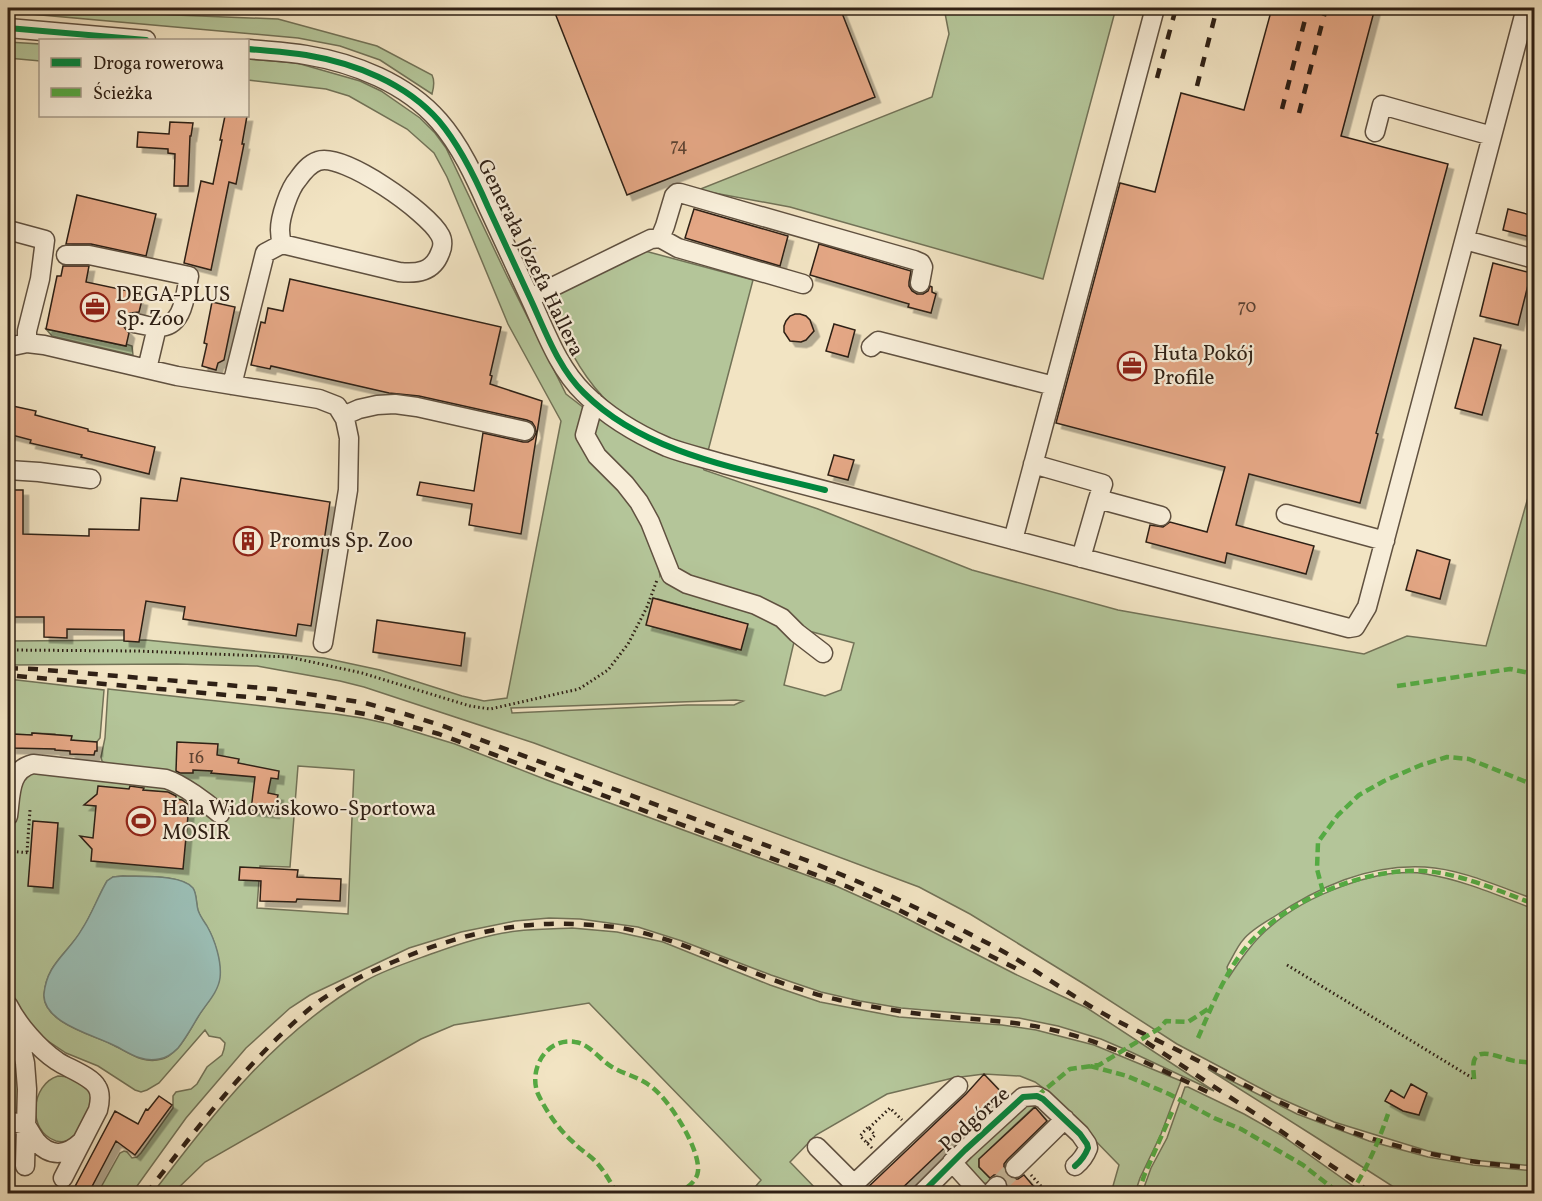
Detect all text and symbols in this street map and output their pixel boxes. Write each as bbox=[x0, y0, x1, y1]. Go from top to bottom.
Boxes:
legend bbox=[39, 39, 249, 117]
text: Droga rowerowa bbox=[93, 52, 224, 77]
text: Ścieżka bbox=[93, 82, 153, 107]
house number: 74 bbox=[670, 134, 688, 159]
street label: Generała Józefa Hallera bbox=[470, 154, 590, 362]
place label: DEGA-PLUS Sp. Zoo bbox=[116, 281, 230, 334]
office icon: DEGA-PLUS Sp. Zoo bbox=[79, 291, 111, 323]
house number: 70 bbox=[1238, 295, 1257, 320]
place label: Huta Pokój Profile bbox=[1153, 340, 1254, 393]
office icon: Huta Pokój Profile bbox=[1116, 350, 1148, 382]
building icon: Promus Sp. Zoo bbox=[232, 525, 264, 557]
place label: Promus Sp. Zoo bbox=[269, 527, 413, 556]
house number: 16 bbox=[188, 746, 204, 771]
place label: Hala Widowiskowo-Sportowa MOSIR bbox=[162, 795, 436, 848]
sports icon: Hala Widowiskowo-Sportowa MOSIR bbox=[125, 805, 157, 837]
street label: Podgórze bbox=[933, 1080, 1017, 1160]

